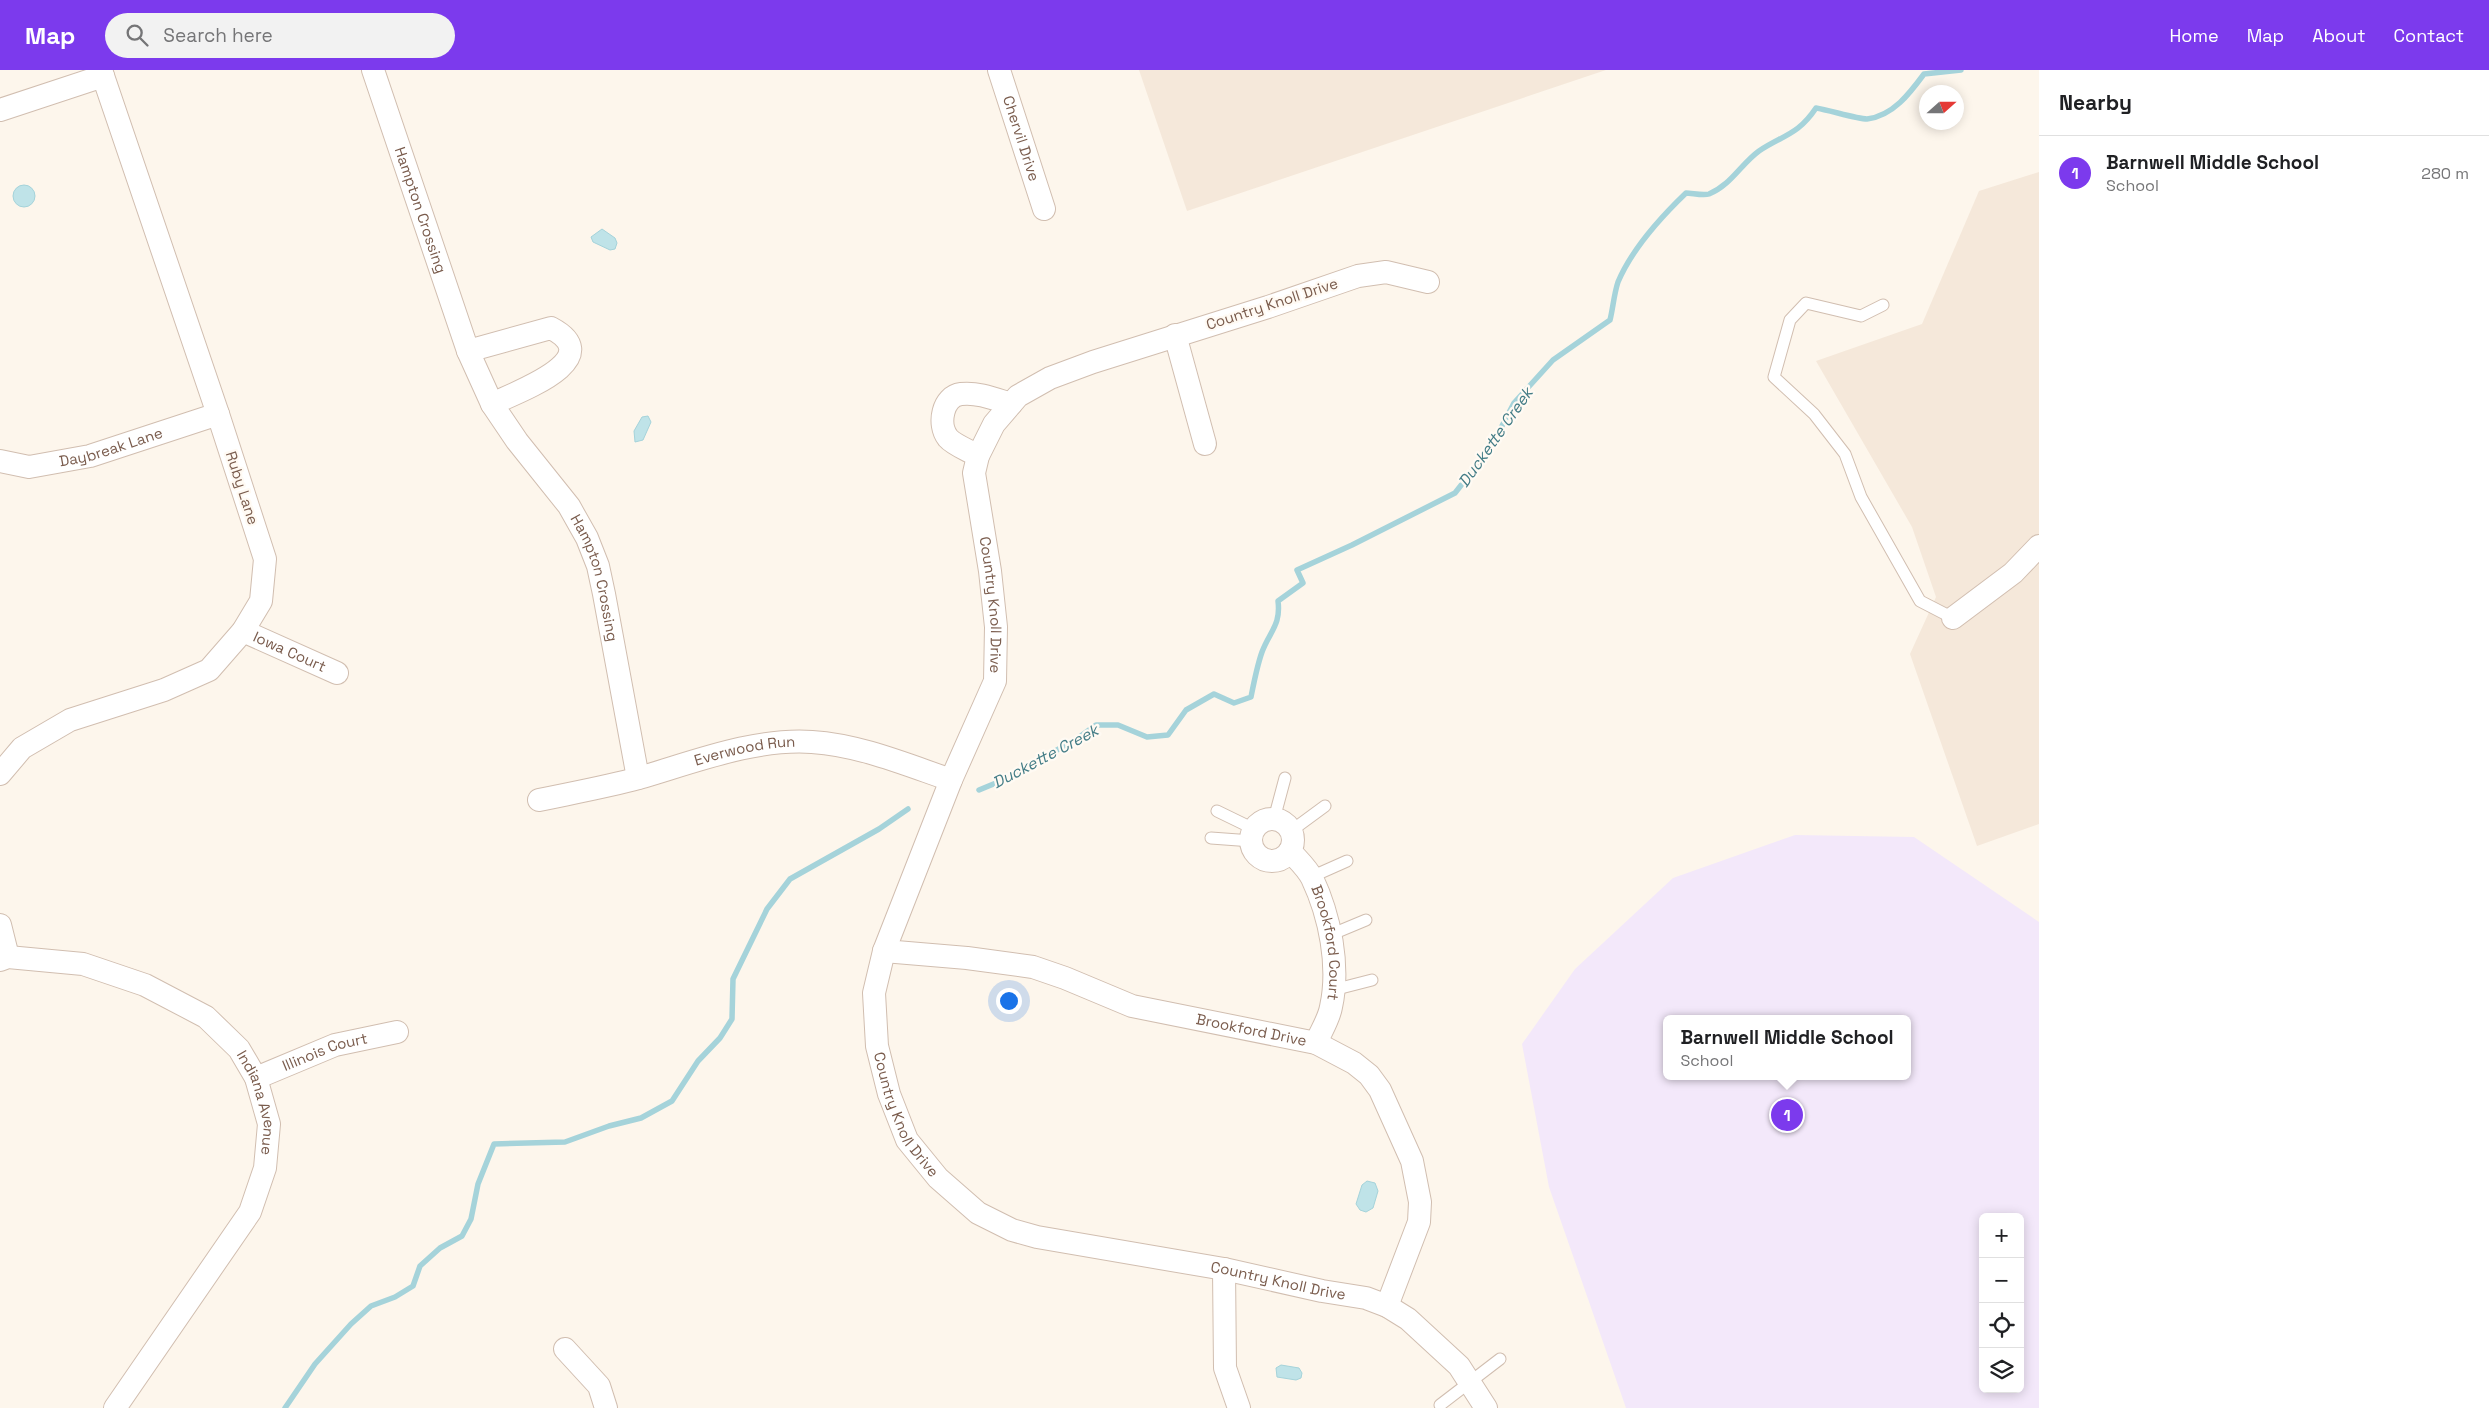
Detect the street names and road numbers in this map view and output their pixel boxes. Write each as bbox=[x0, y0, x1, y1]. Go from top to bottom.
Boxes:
street label: Chervil Drive bbox=[999, 93, 1044, 184]
street label: Hampton Crossing bbox=[391, 144, 451, 276]
street label: Country Knoll Drive bbox=[1204, 273, 1340, 334]
street label: Daybreak Lane bbox=[58, 423, 165, 470]
street label: Ruby Lane bbox=[222, 449, 263, 527]
street label: Hampton Crossing bbox=[567, 511, 623, 643]
street label: Country Knoll Drive bbox=[975, 535, 1006, 674]
street label: Iowa Court bbox=[250, 627, 329, 676]
street label: Everwood Run bbox=[692, 732, 796, 770]
street label: Brookford Court bbox=[1307, 882, 1344, 1002]
street label: Brookford Drive bbox=[1194, 1009, 1308, 1050]
street label: Illinois Court bbox=[279, 1028, 369, 1075]
street label: Indiana Avenue bbox=[233, 1047, 280, 1156]
street label: Country Knoll Drive bbox=[870, 1050, 943, 1181]
street label: Country Knoll Drive bbox=[1209, 1257, 1347, 1304]

